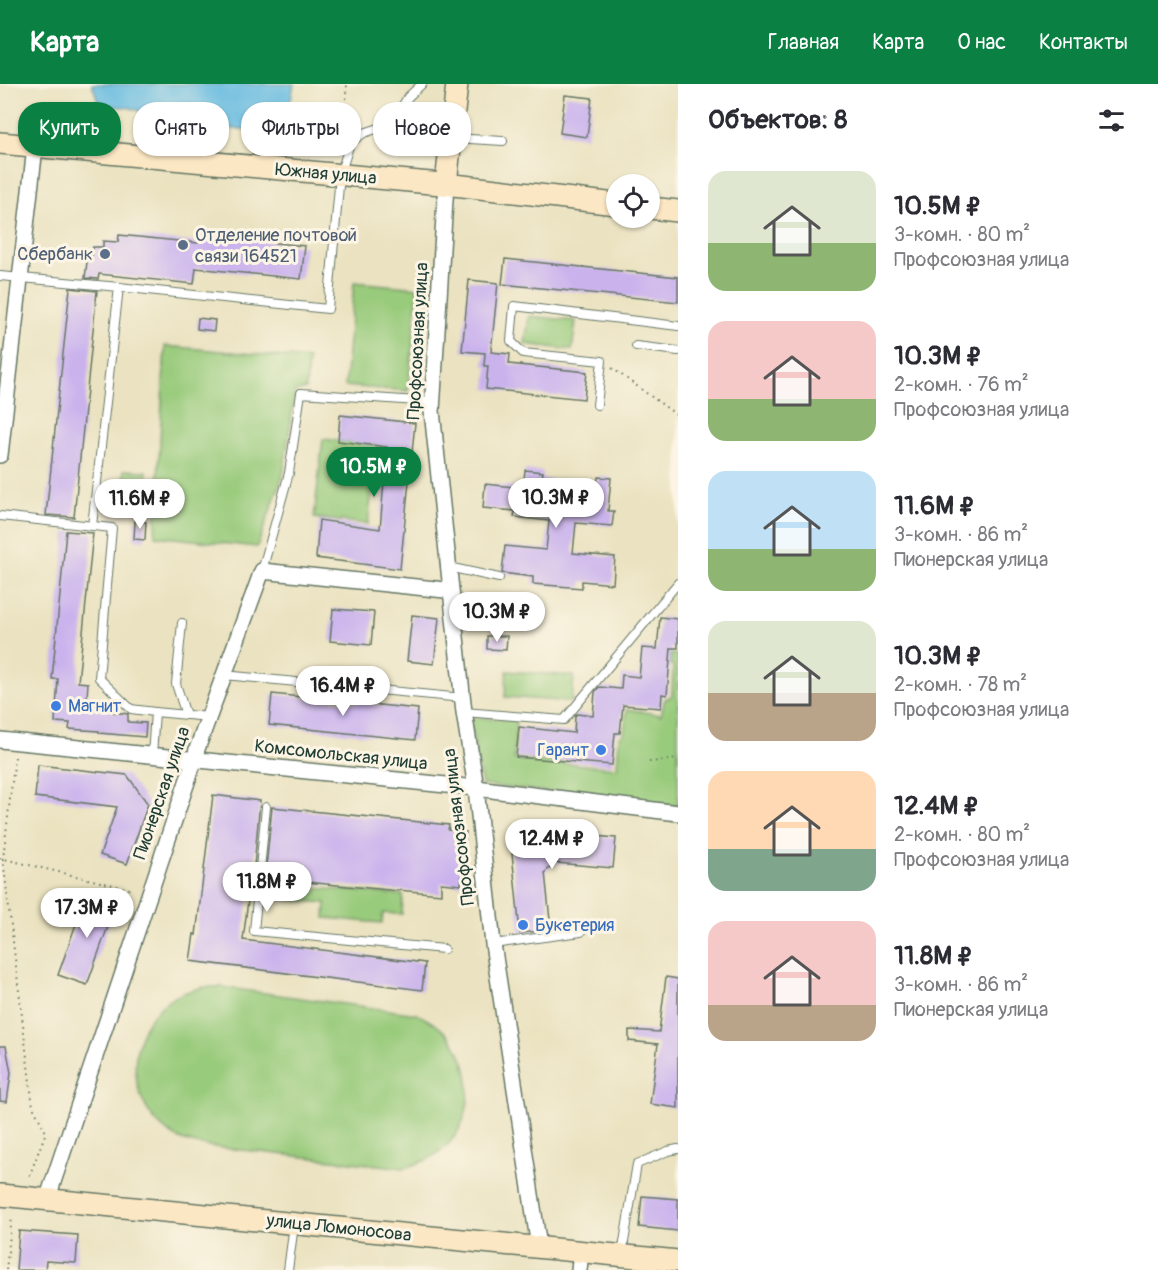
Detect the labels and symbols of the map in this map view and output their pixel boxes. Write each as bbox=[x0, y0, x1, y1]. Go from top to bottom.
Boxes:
street label: Южная улица bbox=[274, 158, 378, 190]
place label: Отделение почтовой связи 164521 bbox=[195, 224, 357, 268]
marker: Отделение почтовой связи 164521 bbox=[176, 238, 190, 252]
place label: Сбербанк bbox=[17, 243, 93, 266]
marker: Сбербанк bbox=[98, 247, 112, 261]
street label: Профсоюзная улица bbox=[402, 262, 434, 420]
pin: 10.5M ₽ bbox=[319, 447, 429, 498]
pin: 10.3M ₽ bbox=[501, 478, 611, 529]
pin: 11.6M ₽ bbox=[85, 479, 195, 530]
pin: 10.3M ₽ bbox=[442, 592, 552, 643]
pin: 16.4M ₽ bbox=[288, 666, 398, 717]
place label: Магнит bbox=[68, 695, 121, 718]
marker: Магнит bbox=[49, 699, 63, 713]
street label: Пионерская улица bbox=[129, 724, 195, 862]
street label: Комсомольская улица bbox=[253, 734, 429, 776]
place label: Гарант bbox=[537, 739, 589, 762]
marker: Гарант bbox=[594, 743, 608, 757]
street label: Профсоюзная улица bbox=[438, 747, 480, 907]
pin: 12.4M ₽ bbox=[497, 819, 607, 870]
pin: 11.8M ₽ bbox=[212, 862, 322, 913]
pin: 17.3M ₽ bbox=[32, 888, 142, 939]
place label: Букетерия bbox=[535, 914, 615, 937]
marker: Букетерия bbox=[516, 918, 530, 932]
street label: улица Ломоносова bbox=[264, 1209, 413, 1247]

